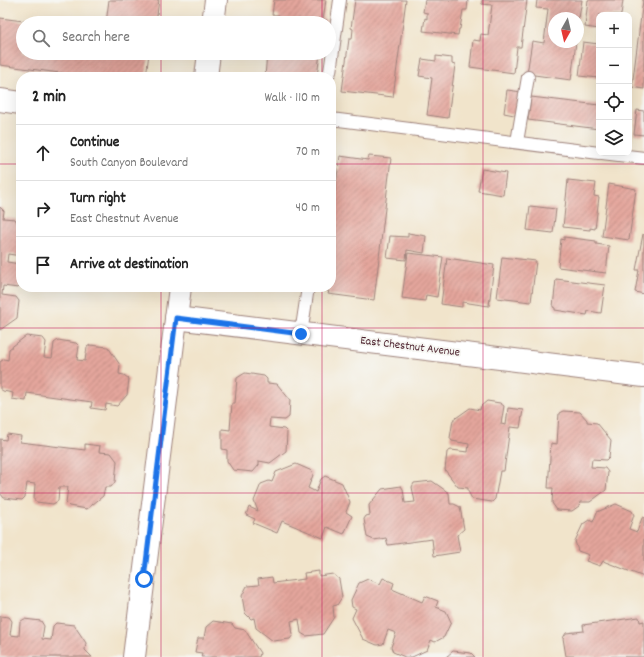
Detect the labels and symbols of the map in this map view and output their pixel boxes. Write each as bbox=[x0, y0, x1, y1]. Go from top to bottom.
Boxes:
north arrow bbox=[548, 12, 584, 48]
route end bbox=[292, 325, 310, 343]
street label: East Chestnut Avenue bbox=[359, 332, 461, 362]
route start bbox=[135, 570, 153, 588]

